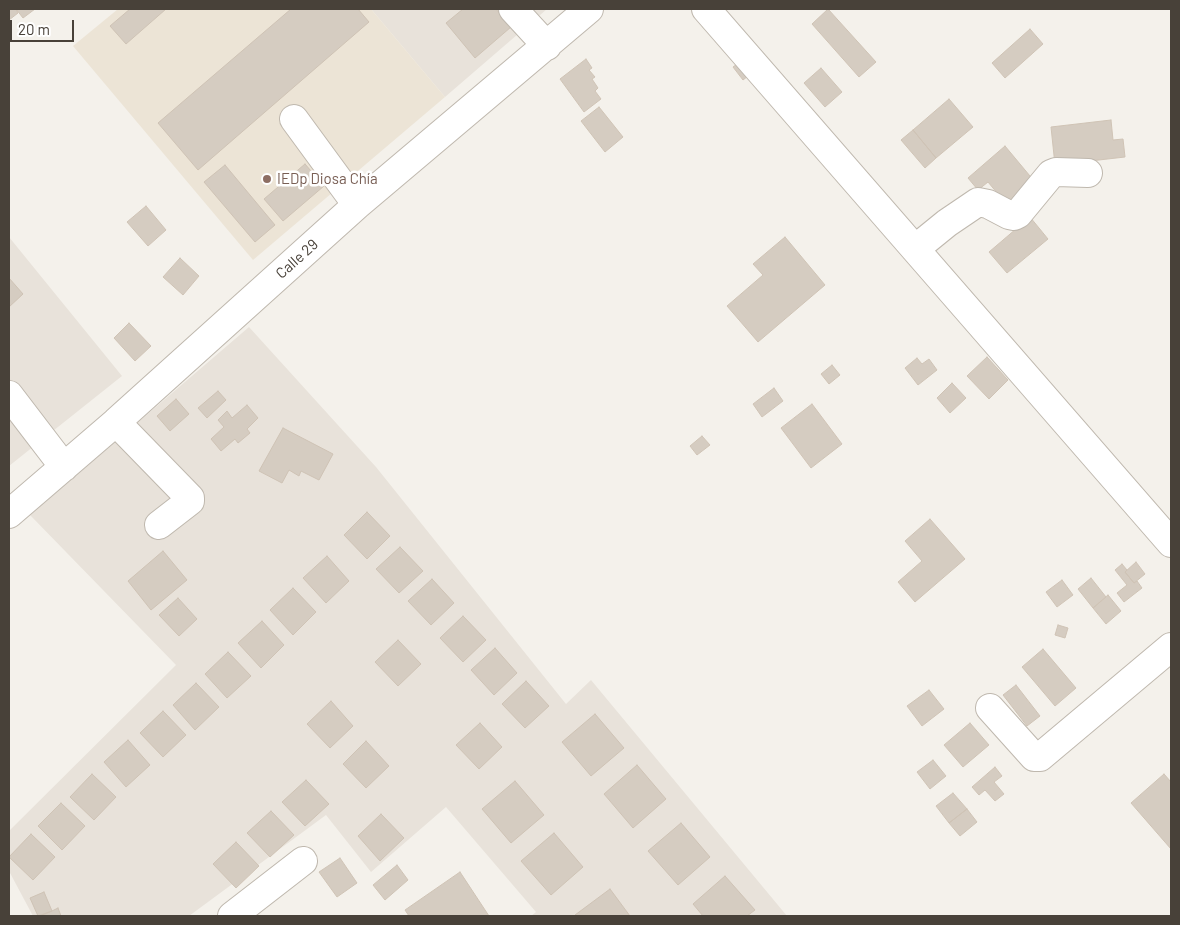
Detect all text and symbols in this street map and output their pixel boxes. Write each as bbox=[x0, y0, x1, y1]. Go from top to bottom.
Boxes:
scale bar bbox=[12, 10, 76, 42]
text: 20 m bbox=[18, 20, 50, 38]
place label: IEDp Diosa Chía bbox=[277, 170, 378, 188]
marker: IEDp Diosa Chía bbox=[261, 173, 273, 185]
street label: Calle 29 bbox=[272, 235, 322, 283]

